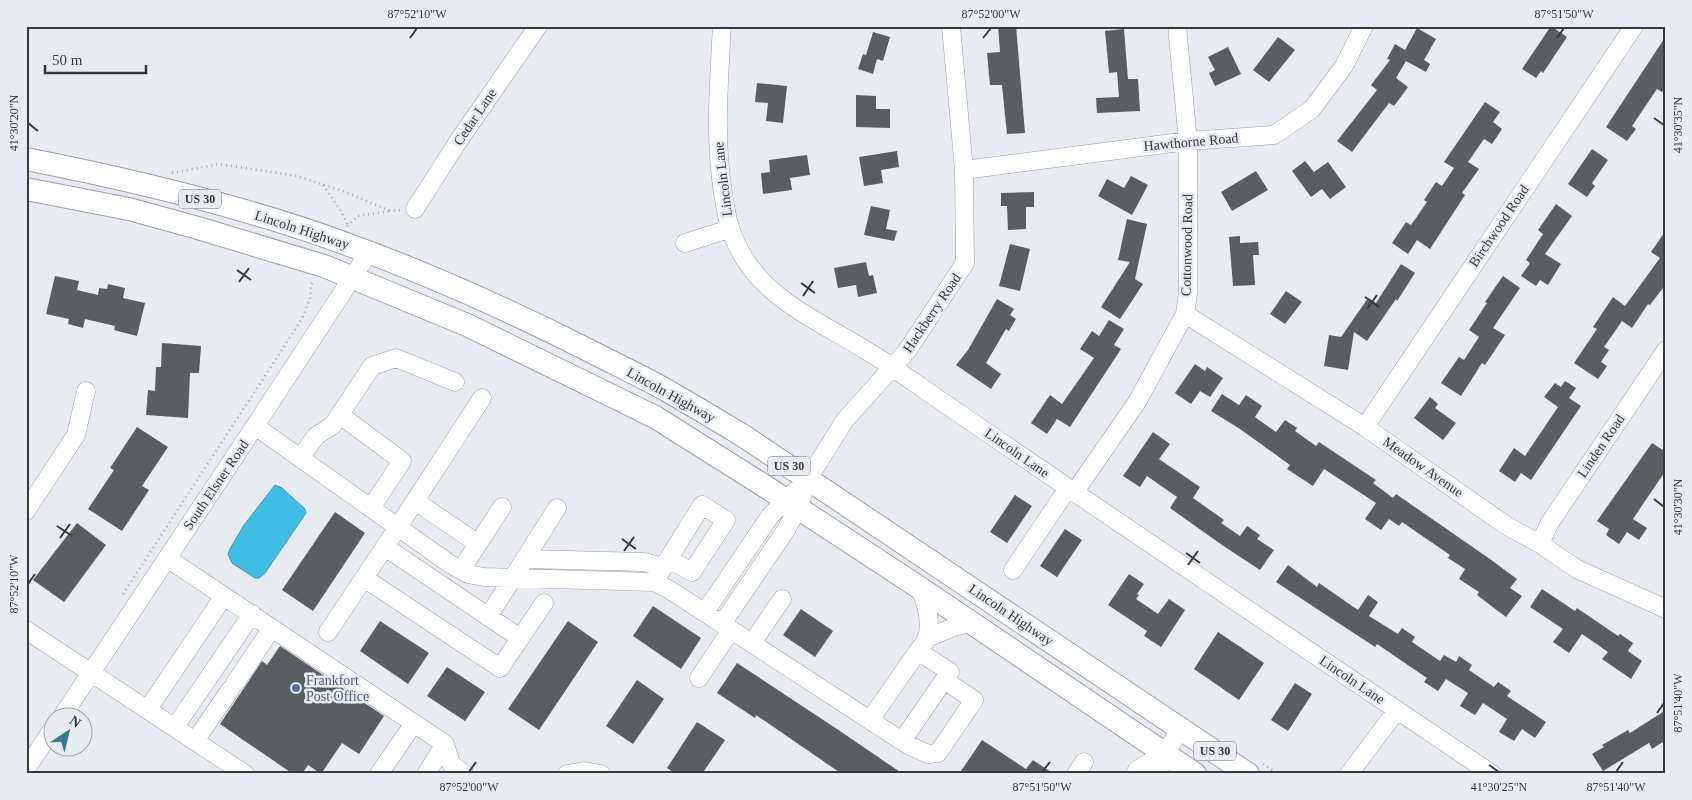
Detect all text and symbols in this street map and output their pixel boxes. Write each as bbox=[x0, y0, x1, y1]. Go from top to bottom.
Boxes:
text: 87°52'10"W bbox=[387, 7, 447, 21]
text: 87°52'00"W bbox=[961, 7, 1021, 21]
text: 87°51'50"W bbox=[1534, 7, 1594, 21]
scale bar bbox=[45, 42, 146, 74]
text: 50 m bbox=[52, 52, 83, 68]
street label: Cedar Lane bbox=[451, 86, 499, 148]
text: 41°30'20"N bbox=[7, 94, 21, 151]
text: 41°30'35"N bbox=[1671, 96, 1685, 153]
street label: Hawthorne Road bbox=[1143, 130, 1239, 154]
street label: Lincoln Lane bbox=[711, 141, 735, 217]
street label: Birchwood Road bbox=[1466, 182, 1532, 270]
road number: US 30 bbox=[179, 190, 221, 208]
street label: Cottonwood Road bbox=[1179, 194, 1195, 296]
street label: Lincoln Highway bbox=[253, 208, 351, 252]
street label: Hackberry Road bbox=[900, 271, 964, 355]
street label: Lincoln Highway bbox=[624, 365, 718, 425]
street label: Linden Road bbox=[1574, 412, 1628, 480]
street label: Lincoln Lane bbox=[982, 425, 1052, 481]
street label: Meadow Avenue bbox=[1380, 434, 1466, 500]
street label: South Elsner Road bbox=[180, 437, 252, 533]
road number: US 30 bbox=[768, 456, 810, 476]
text: 41°30'30"N bbox=[1671, 478, 1685, 535]
text: 87°52'10"W bbox=[7, 554, 21, 614]
street label: Lincoln Highway bbox=[966, 581, 1056, 649]
street label: Lincoln Lane bbox=[1317, 653, 1387, 707]
place label: Frankfort Post Office bbox=[306, 673, 369, 704]
text: 87°51'40"W bbox=[1671, 673, 1685, 733]
marker: Frankfort Post Office bbox=[290, 682, 302, 694]
north arrow bbox=[42, 708, 92, 758]
text: N bbox=[67, 713, 84, 731]
road number: US 30 bbox=[1194, 741, 1236, 760]
text: 87°52'00"W bbox=[439, 780, 499, 794]
text: 87°51'50"W bbox=[1012, 780, 1072, 794]
text: 41°30'25"N bbox=[1471, 780, 1528, 794]
text: 87°51'40"W bbox=[1586, 780, 1646, 794]

